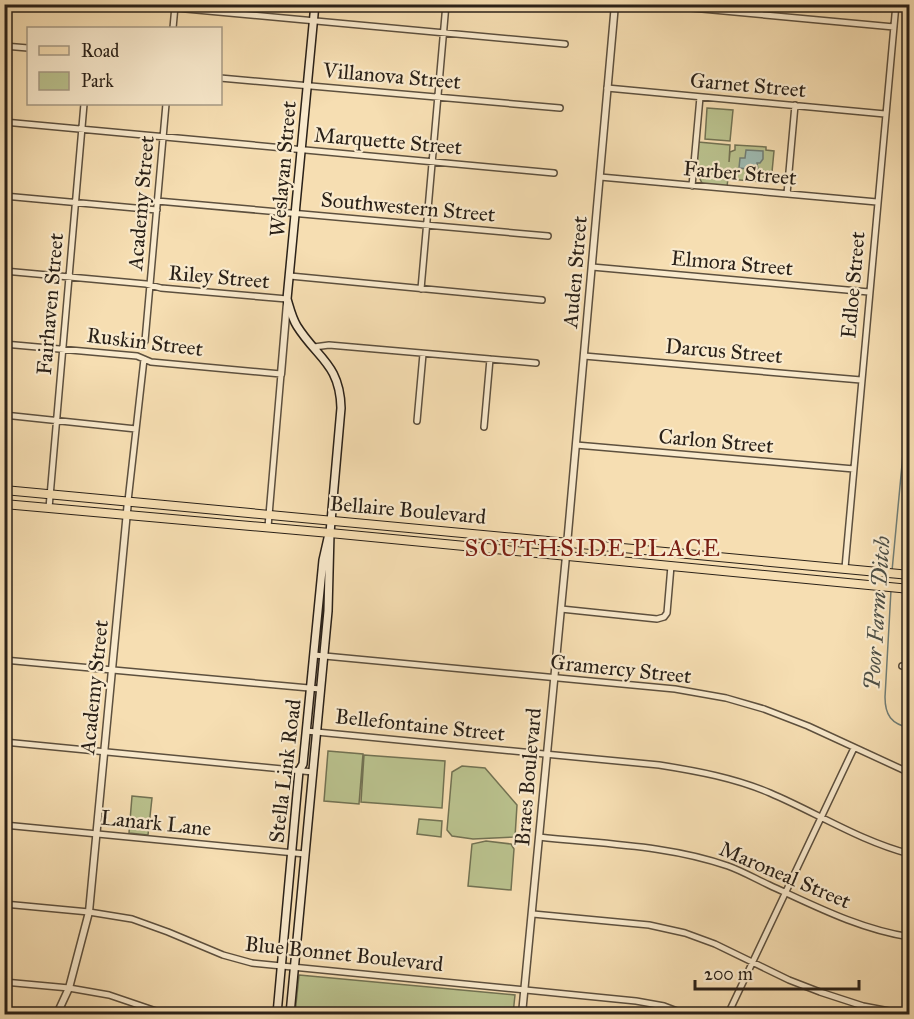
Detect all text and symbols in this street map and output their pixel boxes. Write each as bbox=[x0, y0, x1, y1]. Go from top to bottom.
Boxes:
legend bbox=[27, 27, 222, 105]
text: Road bbox=[81, 40, 119, 62]
street label: Villanova Street bbox=[321, 57, 462, 95]
street label: Garnet Street bbox=[689, 67, 808, 103]
text: Park bbox=[81, 70, 114, 92]
street label: Weslayan Street bbox=[264, 99, 302, 238]
street label: Marquette Street bbox=[313, 122, 464, 160]
street label: Academy Street bbox=[122, 134, 160, 272]
street label: Farber Street bbox=[682, 155, 798, 191]
street label: Southwestern Street bbox=[320, 186, 497, 228]
street label: Auden Street bbox=[557, 214, 593, 330]
street label: Edloe Street bbox=[835, 230, 871, 340]
street label: Fairhaven Street bbox=[31, 231, 69, 376]
street label: Elmora Street bbox=[670, 245, 795, 281]
street label: Riley Street bbox=[167, 260, 271, 294]
street label: Ruskin Street bbox=[85, 322, 205, 362]
street label: Darcus Street bbox=[664, 333, 784, 369]
street label: Carlon Street bbox=[657, 423, 775, 459]
street label: Bellaire Boulevard bbox=[329, 490, 488, 530]
district label: SOUTHSIDE PLACE bbox=[465, 533, 721, 563]
water label: Poor Farm Ditch bbox=[858, 535, 896, 691]
street label: Academy Street bbox=[74, 618, 114, 756]
street label: Gramercy Street bbox=[549, 649, 693, 689]
street label: Stella Link Road bbox=[263, 697, 307, 844]
street label: Bellefontaine Street bbox=[334, 703, 507, 747]
street label: Braes Boulevard bbox=[509, 706, 547, 847]
street label: Lanark Lane bbox=[99, 804, 213, 842]
street label: Maroneal Street bbox=[715, 836, 855, 915]
street label: Blue Bonnet Boulevard bbox=[244, 931, 445, 977]
scale bar bbox=[695, 953, 858, 991]
text: 200 m bbox=[704, 963, 753, 985]

